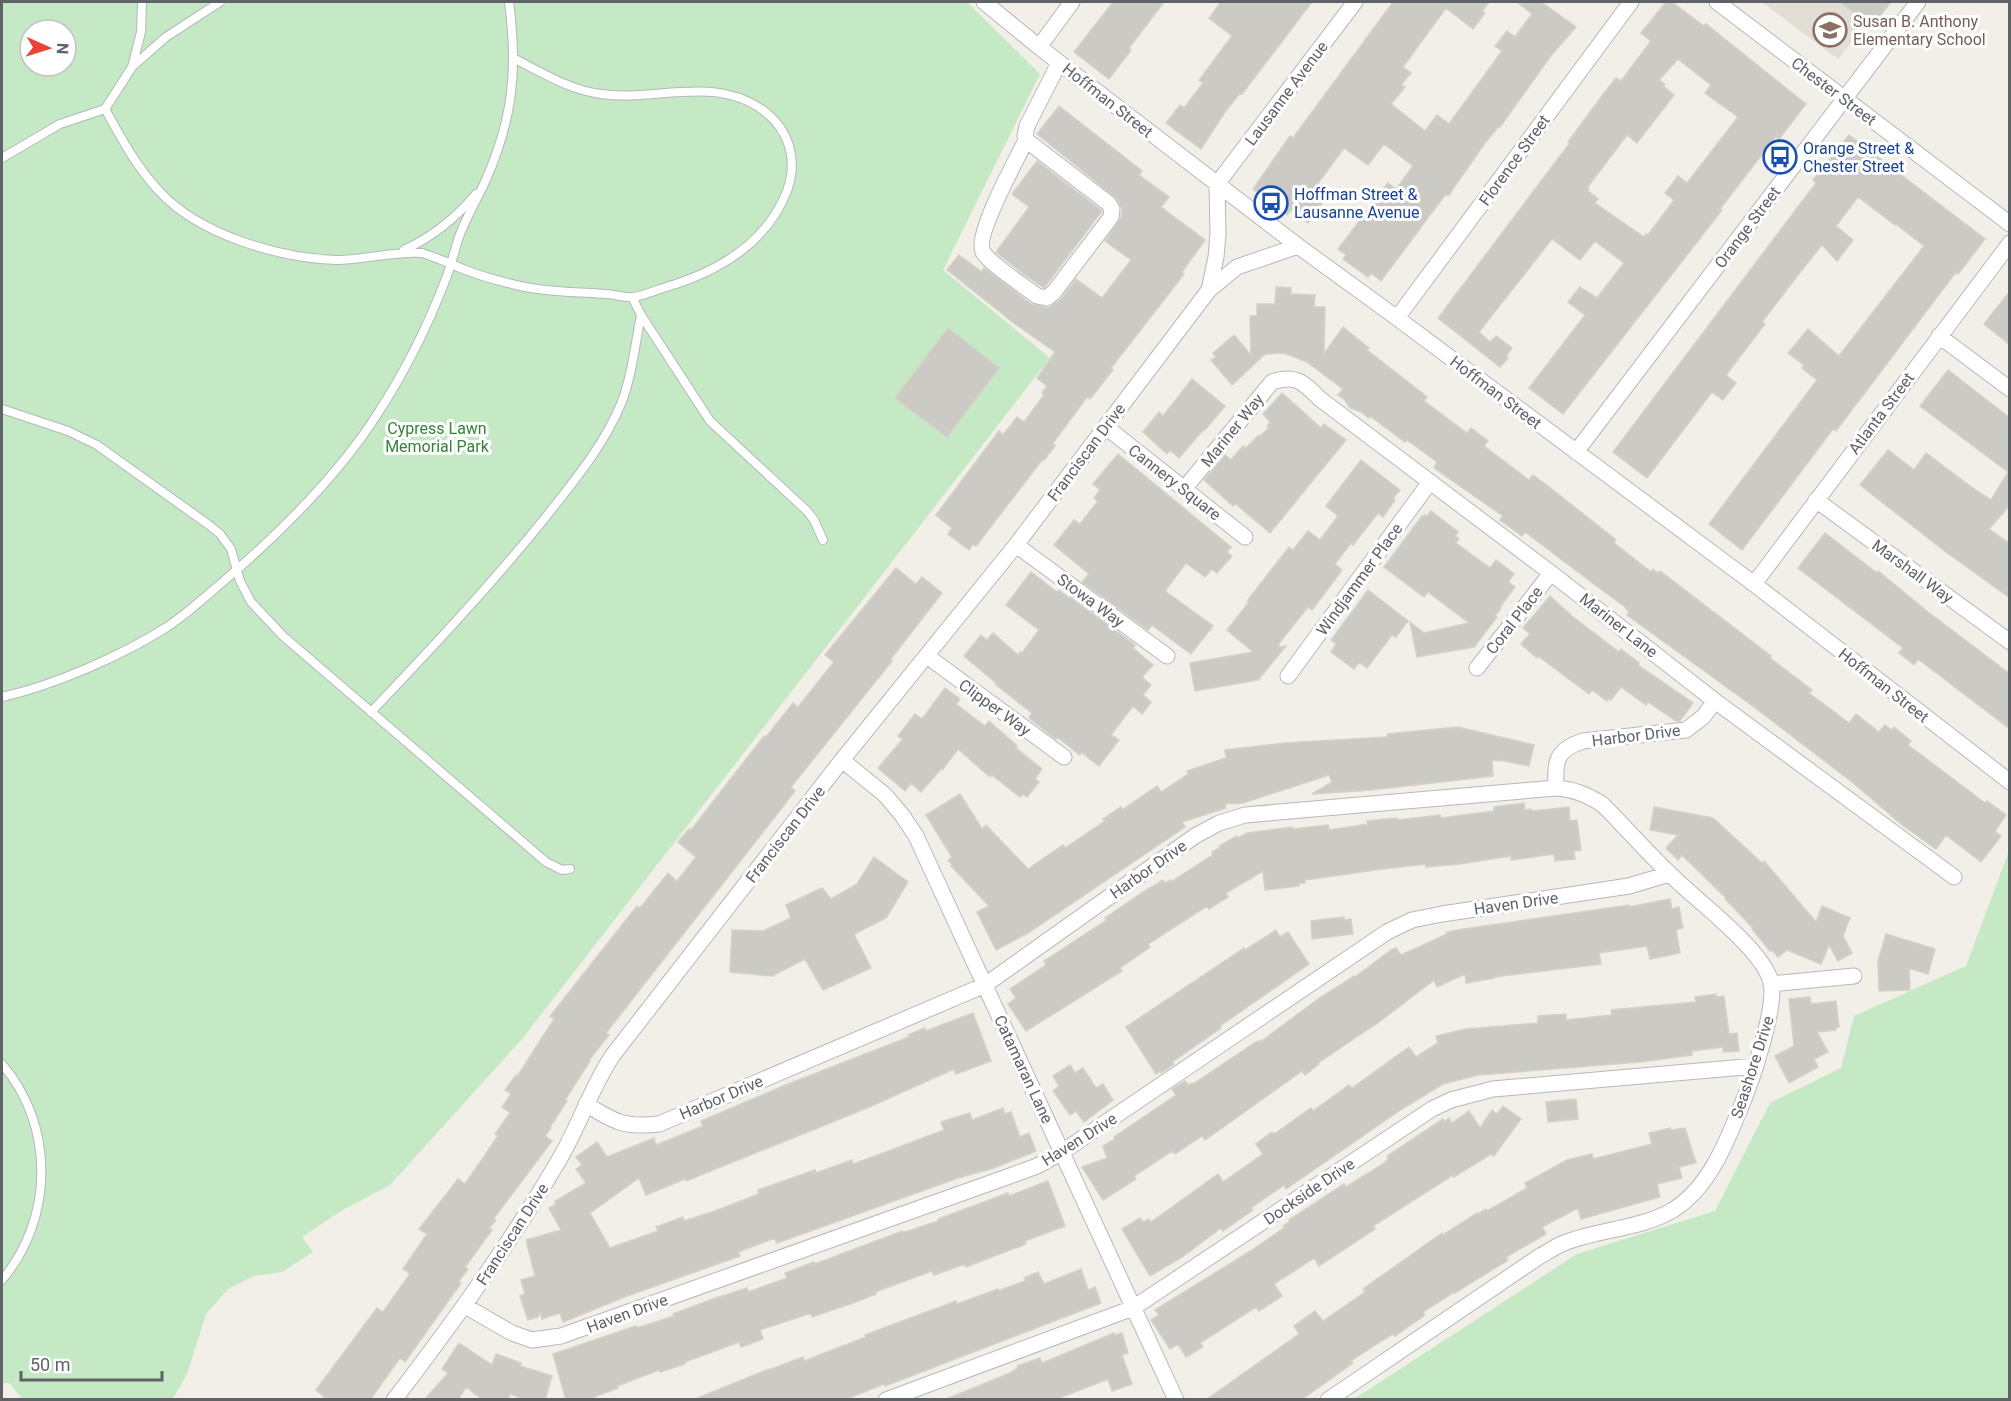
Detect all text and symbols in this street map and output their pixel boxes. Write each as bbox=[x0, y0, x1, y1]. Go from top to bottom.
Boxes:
school or university icon: Susan B. Anthony Elementary School bbox=[1812, 12, 1848, 48]
place label: Susan B. Anthony Elementary School bbox=[1853, 12, 1986, 49]
north arrow bbox=[18, 18, 78, 78]
street label: Lausanne Avenue bbox=[1241, 37, 1332, 149]
text: N bbox=[53, 43, 72, 55]
street label: Chester Street bbox=[1788, 53, 1880, 129]
street label: Hoffman Street bbox=[1059, 59, 1157, 142]
street label: Florence Street bbox=[1475, 111, 1554, 209]
bus stop icon: Orange Street & Chester Street bbox=[1762, 139, 1798, 175]
place label: Orange Street & Chester Street bbox=[1803, 139, 1914, 176]
street label: Orange Street bbox=[1711, 183, 1784, 272]
bus stop icon: Hoffman Street & Lausanne Avenue bbox=[1253, 185, 1289, 221]
place label: Hoffman Street & Lausanne Avenue bbox=[1294, 185, 1420, 222]
street label: Hoffman Street bbox=[1446, 352, 1545, 433]
street label: Atlanta Street bbox=[1845, 369, 1918, 458]
street label: Mariner Way bbox=[1197, 390, 1268, 471]
street label: Franciscan Drive bbox=[1043, 400, 1129, 505]
park label: Cypress Lawn Memorial Park bbox=[385, 419, 490, 456]
street label: Cannery Square bbox=[1125, 440, 1225, 524]
street label: Windjammer Place bbox=[1312, 520, 1406, 639]
street label: Marshall Way bbox=[1868, 536, 1957, 607]
street label: Stowa Way bbox=[1053, 570, 1128, 631]
street label: Coral Place bbox=[1482, 583, 1547, 658]
street label: Mariner Lane bbox=[1576, 589, 1661, 662]
street label: Hoffman Street bbox=[1835, 644, 1933, 727]
street label: Clipper Way bbox=[955, 675, 1035, 740]
street label: Harbor Drive bbox=[1591, 721, 1681, 750]
street label: Franciscan Drive bbox=[742, 782, 829, 887]
street label: Harbor Drive bbox=[1106, 836, 1190, 903]
street label: Haven Drive bbox=[1473, 888, 1559, 919]
street label: Catamaran Lane bbox=[990, 1012, 1057, 1126]
street label: Seashore Drive bbox=[1727, 1014, 1778, 1121]
street label: Harbor Drive bbox=[677, 1071, 766, 1124]
street label: Haven Drive bbox=[1038, 1109, 1120, 1170]
street label: Dockside Drive bbox=[1260, 1154, 1358, 1229]
street label: Franciscan Drive bbox=[472, 1180, 552, 1289]
street label: Haven Drive bbox=[584, 1290, 670, 1337]
scale bar bbox=[21, 1344, 162, 1382]
text: 50 m bbox=[30, 1354, 70, 1375]

